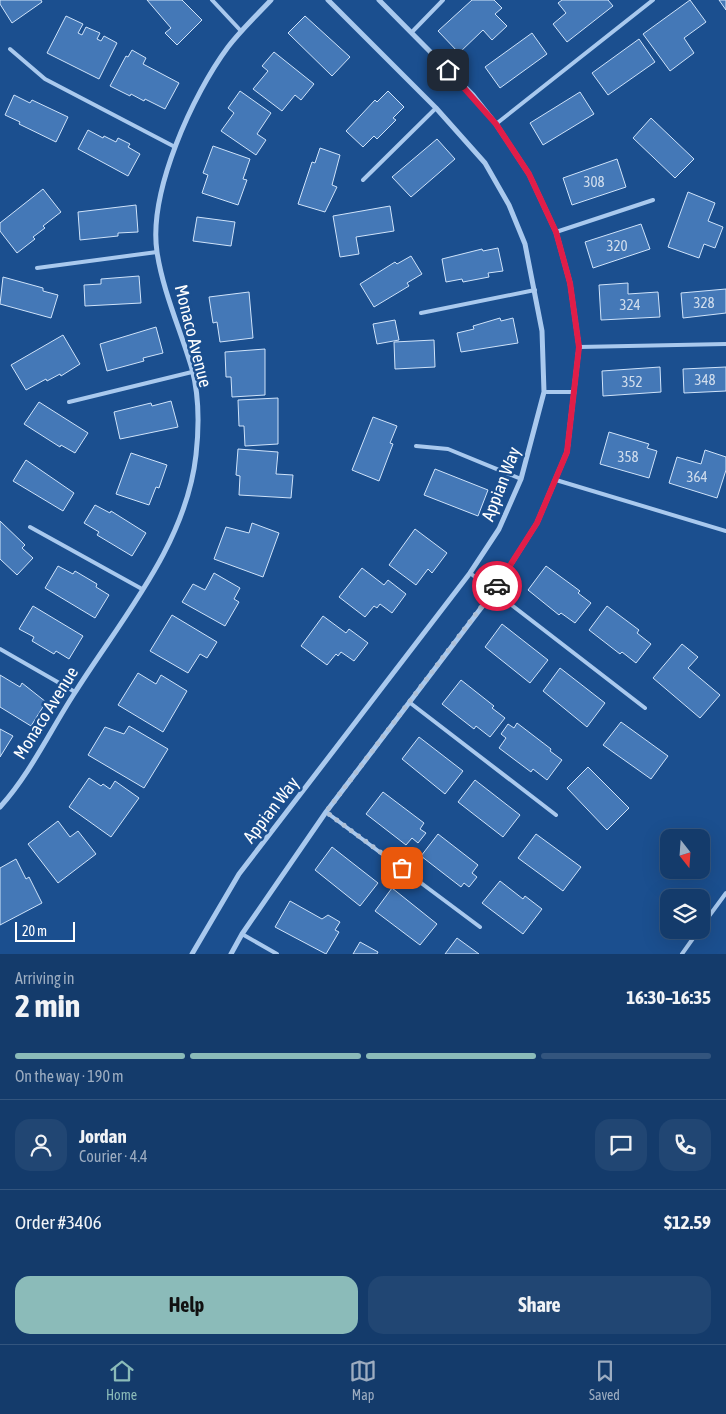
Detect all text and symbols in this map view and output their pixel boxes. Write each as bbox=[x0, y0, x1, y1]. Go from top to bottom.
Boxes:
pin bbox=[427, 49, 469, 91]
icon: home bbox=[434, 56, 462, 84]
house number: 308 bbox=[583, 173, 605, 190]
house number: 320 bbox=[606, 237, 628, 254]
street label: Monaco Avenue bbox=[171, 282, 216, 389]
house number: 328 bbox=[693, 294, 715, 311]
house number: 324 bbox=[619, 296, 641, 313]
house number: 348 bbox=[694, 371, 716, 388]
house number: 352 bbox=[621, 373, 643, 390]
street label: Appian Way bbox=[477, 444, 524, 524]
house number: 358 bbox=[617, 448, 639, 465]
house number: 364 bbox=[686, 468, 708, 485]
courier bbox=[472, 561, 522, 611]
icon: car bbox=[483, 572, 511, 600]
street label: Monaco Avenue bbox=[9, 663, 82, 763]
street label: Appian Way bbox=[238, 773, 303, 847]
north arrow bbox=[660, 829, 710, 879]
map controls bbox=[660, 829, 710, 939]
pin bbox=[381, 847, 423, 889]
icon: bag bbox=[388, 854, 416, 882]
button: layers bbox=[660, 889, 710, 939]
scale bar bbox=[15, 919, 75, 942]
text: 20 m bbox=[22, 923, 47, 939]
text: Arriving in bbox=[15, 969, 75, 987]
text: 16:30–16:35 bbox=[626, 986, 711, 1008]
text: 2 min bbox=[15, 987, 80, 1024]
text: On the way · 190 m bbox=[15, 1067, 124, 1085]
button: person bbox=[15, 1119, 67, 1171]
button: chat bbox=[595, 1119, 647, 1171]
button: phone bbox=[659, 1119, 711, 1171]
text: Jordan bbox=[79, 1125, 127, 1147]
text: Courier · 4.4 bbox=[79, 1147, 148, 1165]
text: Order #3406 bbox=[15, 1211, 102, 1233]
text: $12.59 bbox=[664, 1211, 711, 1233]
button: Help bbox=[15, 1276, 358, 1334]
button: Share bbox=[368, 1276, 711, 1334]
tab: Home bbox=[106, 1357, 137, 1403]
tab: Map bbox=[349, 1357, 377, 1403]
tab: Saved bbox=[589, 1357, 620, 1403]

